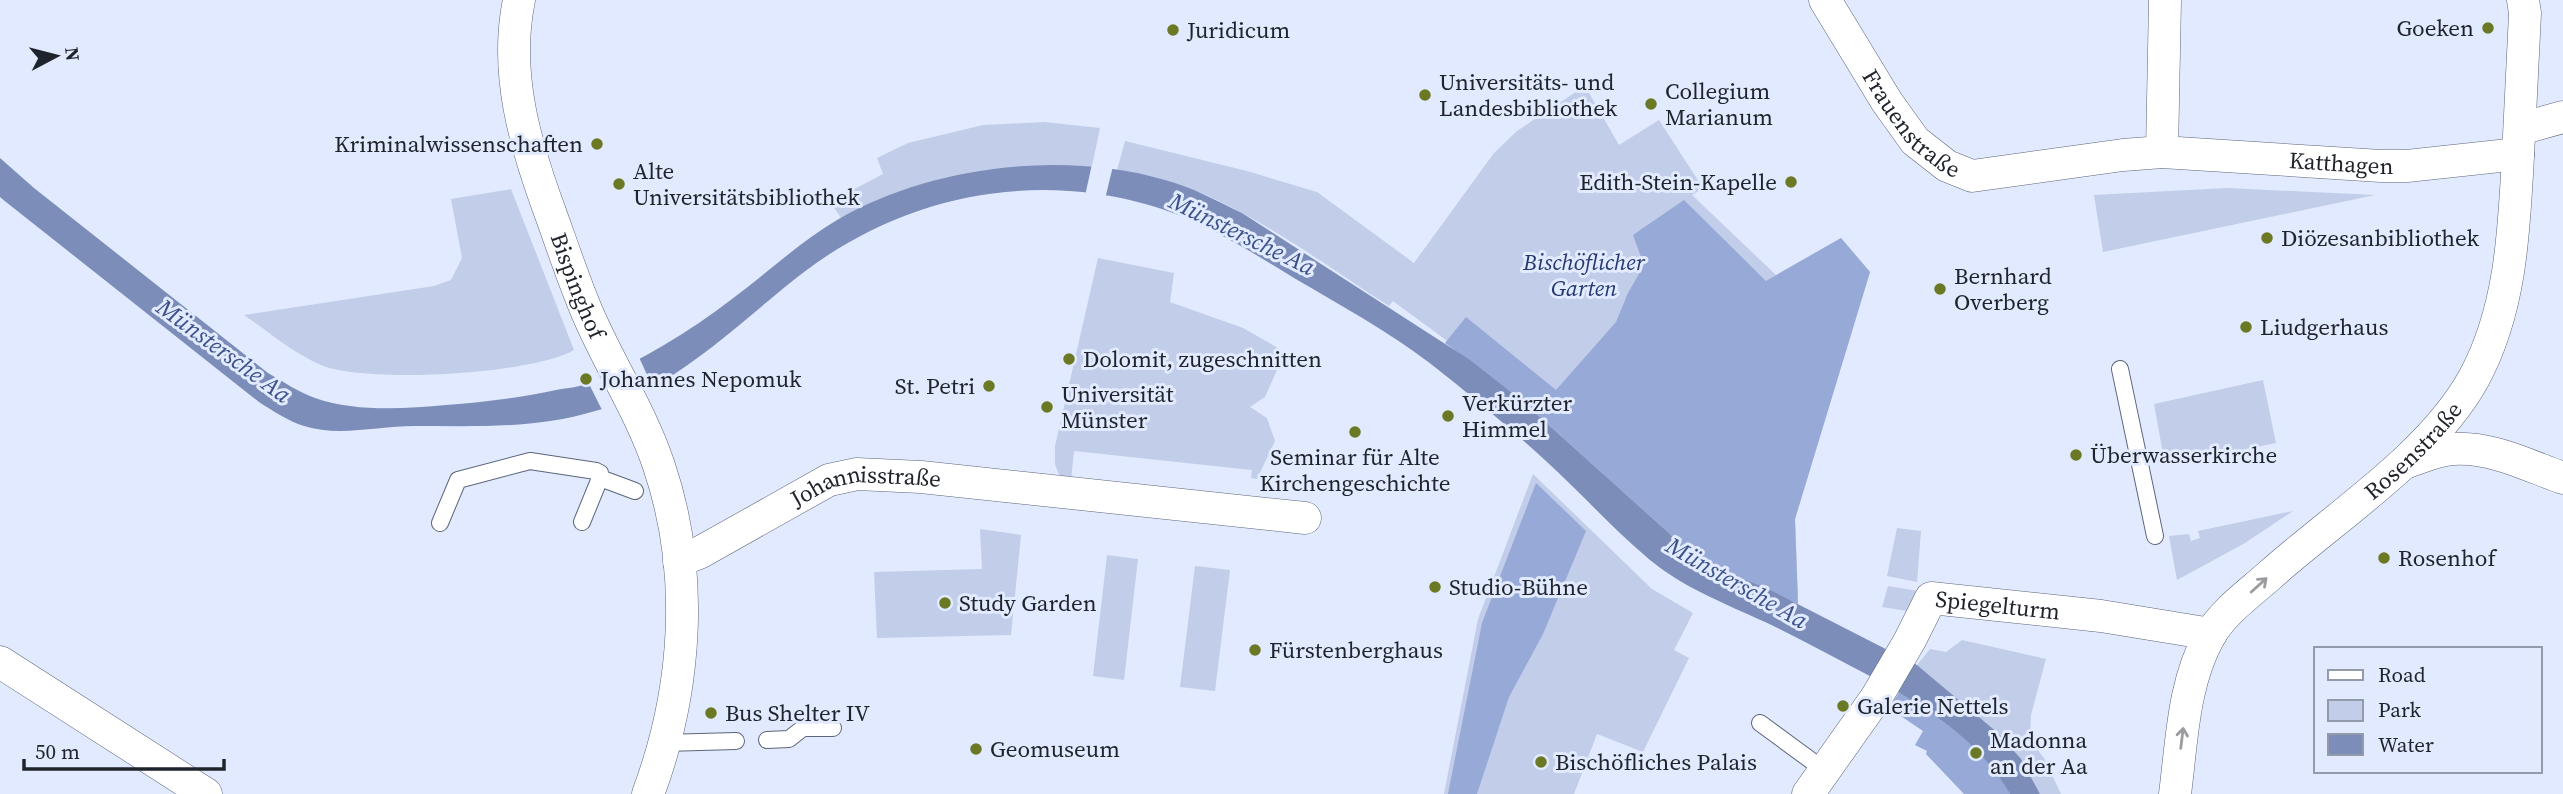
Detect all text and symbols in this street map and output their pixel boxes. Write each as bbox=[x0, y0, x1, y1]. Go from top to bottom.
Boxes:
place label: Goeken bbox=[2396, 12, 2474, 44]
place label: Juridicum bbox=[1186, 14, 1290, 46]
marker: Goeken bbox=[2480, 20, 2496, 36]
north arrow bbox=[21, 21, 91, 91]
marker: Juridicum bbox=[1165, 22, 1181, 38]
text: N bbox=[59, 45, 87, 63]
street label: Frauenstraße bbox=[1855, 63, 1965, 185]
place label: Universitäts- und Landesbibliothek bbox=[1439, 66, 1618, 124]
place label: Collegium Marianum bbox=[1665, 75, 1773, 133]
marker: Universitäts- und Landesbibliothek bbox=[1417, 87, 1433, 103]
marker: Collegium Marianum bbox=[1643, 96, 1659, 112]
place label: Kriminalwissenschaften bbox=[334, 128, 583, 160]
marker: Kriminalwissenschaften bbox=[589, 136, 605, 152]
street label: Katthagen bbox=[2288, 144, 2393, 182]
place label: Alte Universitätsbibliothek bbox=[633, 155, 860, 213]
place label: Edith-Stein-Kapelle bbox=[1579, 166, 1777, 198]
marker: Edith-Stein-Kapelle bbox=[1783, 174, 1799, 190]
marker: Alte Universitätsbibliothek bbox=[611, 176, 627, 192]
water label: Münstersche Aa bbox=[1163, 183, 1321, 283]
place label: Diözesanbibliothek bbox=[2281, 222, 2480, 254]
street label: Bispinghof bbox=[543, 228, 614, 346]
marker: Diözesanbibliothek bbox=[2259, 230, 2275, 246]
park label: Bischöflicher Garten bbox=[1522, 246, 1646, 304]
place label: Bernhard Overberg bbox=[1954, 260, 2052, 318]
marker: Bernhard Overberg bbox=[1932, 281, 1948, 297]
water label: Münstersche Aa bbox=[150, 290, 299, 411]
place label: Liudgerhaus bbox=[2260, 311, 2388, 343]
marker: Liudgerhaus bbox=[2238, 319, 2254, 335]
place label: Dolomit, zugeschnitten bbox=[1083, 343, 1322, 375]
marker: Dolomit, zugeschnitten bbox=[1061, 351, 1077, 367]
place label: Johannes Nepomuk bbox=[599, 363, 802, 395]
place label: St. Petri bbox=[895, 370, 975, 402]
marker: Johannes Nepomuk bbox=[578, 371, 594, 387]
marker: St. Petri bbox=[981, 378, 997, 394]
place label: Universität Münster bbox=[1061, 378, 1174, 436]
place label: Verkürzter Himmel bbox=[1462, 387, 1572, 445]
street label: Rosenstraße bbox=[2357, 395, 2470, 507]
marker: Universität Münster bbox=[1039, 399, 1055, 415]
marker: Verkürzter Himmel bbox=[1440, 408, 1456, 424]
marker: Seminar für Alte Kirchengeschichte bbox=[1347, 424, 1363, 440]
place label: Überwasserkirche bbox=[2090, 439, 2277, 471]
place label: Seminar für Alte Kirchengeschichte bbox=[1259, 441, 1451, 499]
marker: Überwasserkirche bbox=[2068, 447, 2084, 463]
street label: Johannisstraße bbox=[784, 458, 943, 515]
water label: Münstersche Aa bbox=[1659, 528, 1815, 637]
place label: Rosenhof bbox=[2398, 542, 2497, 574]
marker: Rosenhof bbox=[2376, 550, 2392, 566]
place label: Studio-Bühne bbox=[1449, 571, 1588, 603]
one-way arrow bbox=[2249, 577, 2267, 593]
marker: Studio-Bühne bbox=[1427, 579, 1443, 595]
street label: Spiegelturm bbox=[1934, 583, 2062, 628]
place label: Study Garden bbox=[959, 587, 1097, 619]
marker: Study Garden bbox=[937, 595, 953, 611]
place label: Fürstenberghaus bbox=[1269, 634, 1443, 666]
marker: Fürstenberghaus bbox=[1247, 642, 1263, 658]
legend bbox=[2314, 647, 2542, 773]
text: Road bbox=[2378, 660, 2426, 689]
place label: Galerie Nettels bbox=[1857, 690, 2009, 722]
text: Park bbox=[2378, 695, 2422, 724]
place label: Bus Shelter IV bbox=[725, 697, 870, 729]
marker: Galerie Nettels bbox=[1835, 698, 1851, 714]
marker: Bus Shelter IV bbox=[703, 705, 719, 721]
place label: Madonna an der Aa bbox=[1990, 724, 2088, 782]
one-way arrow bbox=[2176, 727, 2189, 749]
scale bar bbox=[24, 728, 224, 772]
text: Water bbox=[2378, 730, 2434, 759]
place label: Geomuseum bbox=[990, 733, 1120, 765]
text: 50 m bbox=[35, 737, 80, 766]
marker: Geomuseum bbox=[968, 741, 984, 757]
marker: Madonna an der Aa bbox=[1968, 745, 1984, 761]
place label: Bischöfliches Palais bbox=[1555, 746, 1757, 778]
marker: Bischöfliches Palais bbox=[1533, 754, 1549, 770]

